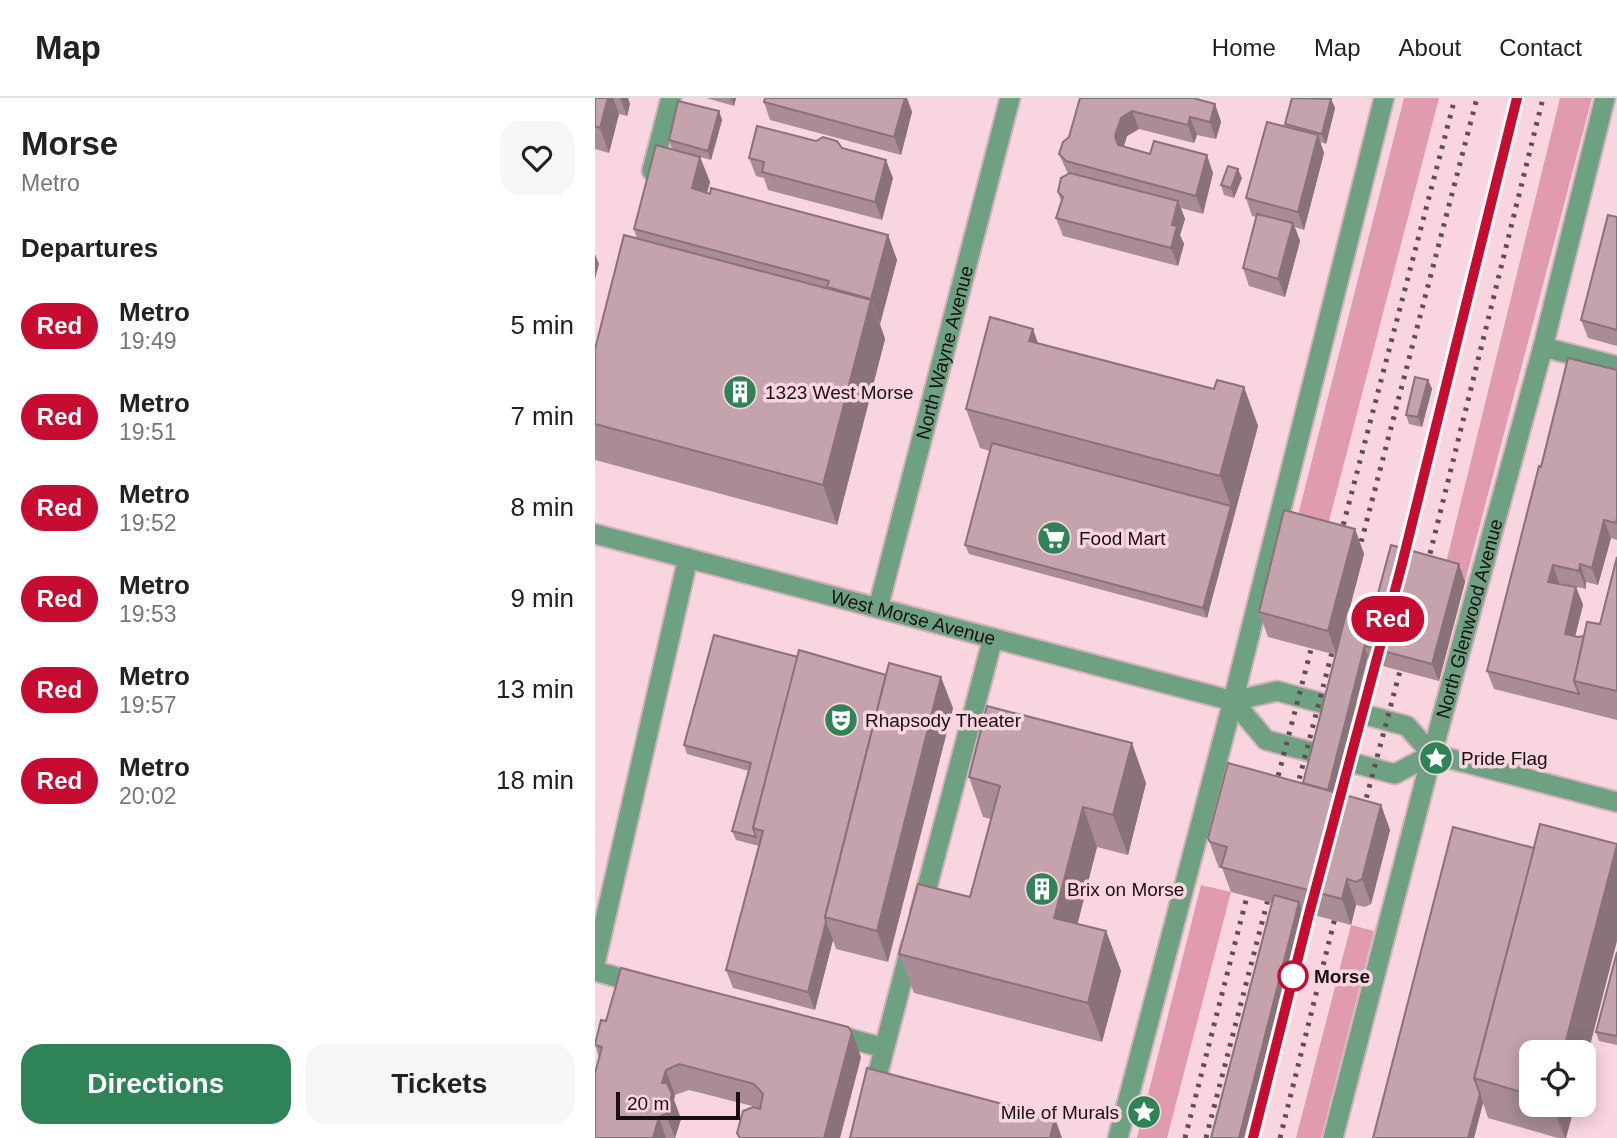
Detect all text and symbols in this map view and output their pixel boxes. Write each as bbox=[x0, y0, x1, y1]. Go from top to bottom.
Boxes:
text: Map bbox=[35, 29, 101, 66]
text: Home bbox=[1212, 34, 1276, 61]
text: Map bbox=[1314, 34, 1361, 61]
text: About bbox=[1399, 34, 1461, 61]
text: Contact bbox=[1499, 34, 1582, 61]
button: heart bbox=[500, 121, 574, 195]
text: Morse bbox=[21, 125, 118, 162]
text: Metro bbox=[21, 170, 80, 196]
text: Departures bbox=[21, 233, 158, 263]
street label: North Wayne Avenue bbox=[912, 263, 977, 442]
text: Metro bbox=[119, 297, 190, 327]
text: 5 min bbox=[510, 310, 574, 340]
text: Red bbox=[37, 312, 82, 339]
text: 19:49 bbox=[119, 328, 177, 354]
building icon: 1323 West Morse bbox=[721, 373, 759, 411]
place label: 1323 West Morse bbox=[765, 382, 914, 403]
text: Metro bbox=[119, 388, 190, 418]
text: 7 min bbox=[510, 401, 574, 431]
text: Red bbox=[37, 403, 82, 430]
text: 19:51 bbox=[119, 419, 177, 445]
text: Metro bbox=[119, 479, 190, 509]
text: 8 min bbox=[510, 492, 574, 522]
text: Red bbox=[37, 494, 82, 521]
text: 19:52 bbox=[119, 510, 177, 536]
street label: North Glenwood Avenue bbox=[1432, 516, 1506, 721]
supermarket icon: Food Mart bbox=[1035, 519, 1073, 557]
place label: Food Mart bbox=[1079, 528, 1166, 549]
text: Metro bbox=[119, 570, 190, 600]
text: 9 min bbox=[510, 583, 574, 613]
text: Red bbox=[37, 585, 82, 612]
street label: West Morse Avenue bbox=[829, 586, 998, 649]
line badge: Red bbox=[1348, 596, 1428, 642]
text: 19:53 bbox=[119, 601, 177, 627]
text: Red bbox=[1365, 605, 1411, 632]
text: Metro bbox=[119, 661, 190, 691]
text: 13 min bbox=[496, 674, 574, 704]
text: Red bbox=[37, 676, 82, 703]
text: 19:57 bbox=[119, 692, 177, 718]
theatre icon: Rhapsody Theater bbox=[822, 701, 860, 739]
place label: Rhapsody Theater bbox=[865, 710, 1022, 731]
place icon: Pride Flag bbox=[1417, 739, 1455, 777]
place label: Pride Flag bbox=[1461, 748, 1548, 769]
text: Metro bbox=[119, 752, 190, 782]
text: 18 min bbox=[496, 765, 574, 795]
text: Red bbox=[37, 767, 82, 794]
text: 20:02 bbox=[119, 783, 177, 809]
building icon: Brix on Morse bbox=[1023, 870, 1061, 908]
place label: Brix on Morse bbox=[1067, 879, 1184, 900]
marker: Morse bbox=[1278, 961, 1308, 991]
place label: Morse bbox=[1314, 966, 1370, 987]
map controls bbox=[1519, 1040, 1596, 1117]
button: locate bbox=[1519, 1040, 1596, 1117]
button: Directions bbox=[21, 1044, 291, 1124]
button: Tickets bbox=[305, 1044, 574, 1124]
scale bar bbox=[616, 1089, 740, 1121]
text: 20 m bbox=[627, 1093, 669, 1114]
place icon: Mile of Murals bbox=[1125, 1093, 1163, 1131]
place label: Mile of Murals bbox=[1001, 1102, 1119, 1123]

